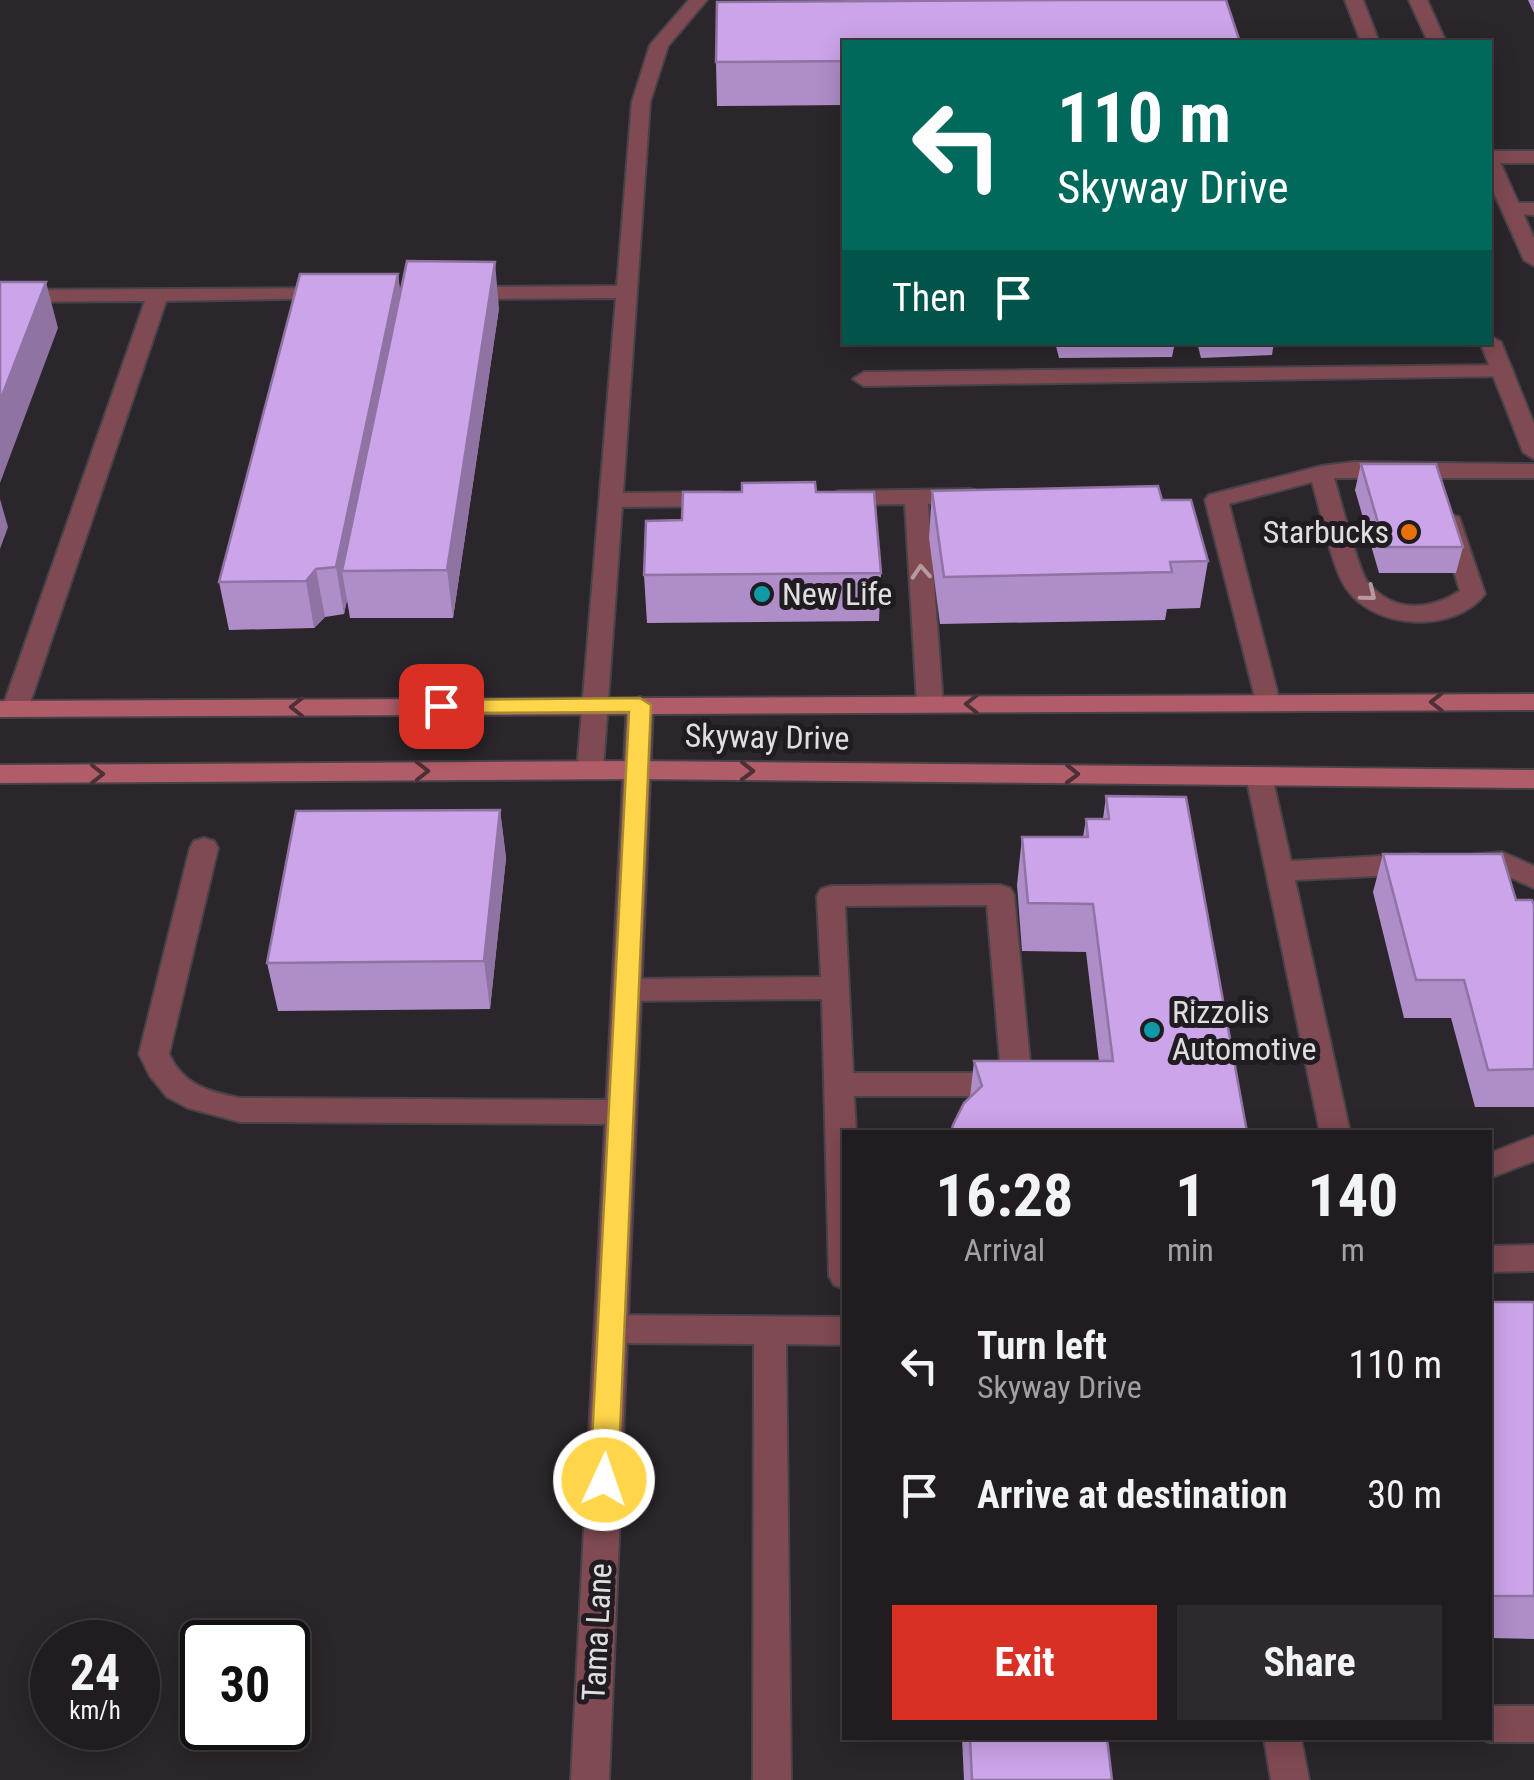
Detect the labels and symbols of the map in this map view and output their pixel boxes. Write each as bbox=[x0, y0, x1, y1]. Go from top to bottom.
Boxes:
place label: Starbucks bbox=[1263, 513, 1389, 551]
marker: Starbucks bbox=[1398, 521, 1420, 543]
one-way arrow bbox=[911, 563, 932, 579]
place label: New Life bbox=[782, 575, 892, 613]
one-way arrow bbox=[1358, 582, 1376, 600]
marker: New Life bbox=[751, 583, 773, 605]
pin bbox=[399, 664, 484, 749]
one-way arrow bbox=[1428, 692, 1444, 713]
one-way arrow bbox=[963, 693, 978, 715]
one-way arrow bbox=[288, 697, 304, 718]
street label: Skyway Drive bbox=[684, 717, 850, 757]
one-way arrow bbox=[740, 760, 756, 782]
one-way arrow bbox=[415, 761, 431, 782]
one-way arrow bbox=[90, 763, 106, 784]
one-way arrow bbox=[1066, 763, 1081, 785]
place label: Rizzolis Automotive bbox=[1172, 993, 1316, 1068]
marker: Rizzolis Automotive bbox=[1141, 1019, 1163, 1041]
position arrow bbox=[552, 1428, 656, 1532]
street label: Tama Lane bbox=[574, 1562, 620, 1702]
speed limit sign: 30 bbox=[180, 1620, 310, 1750]

